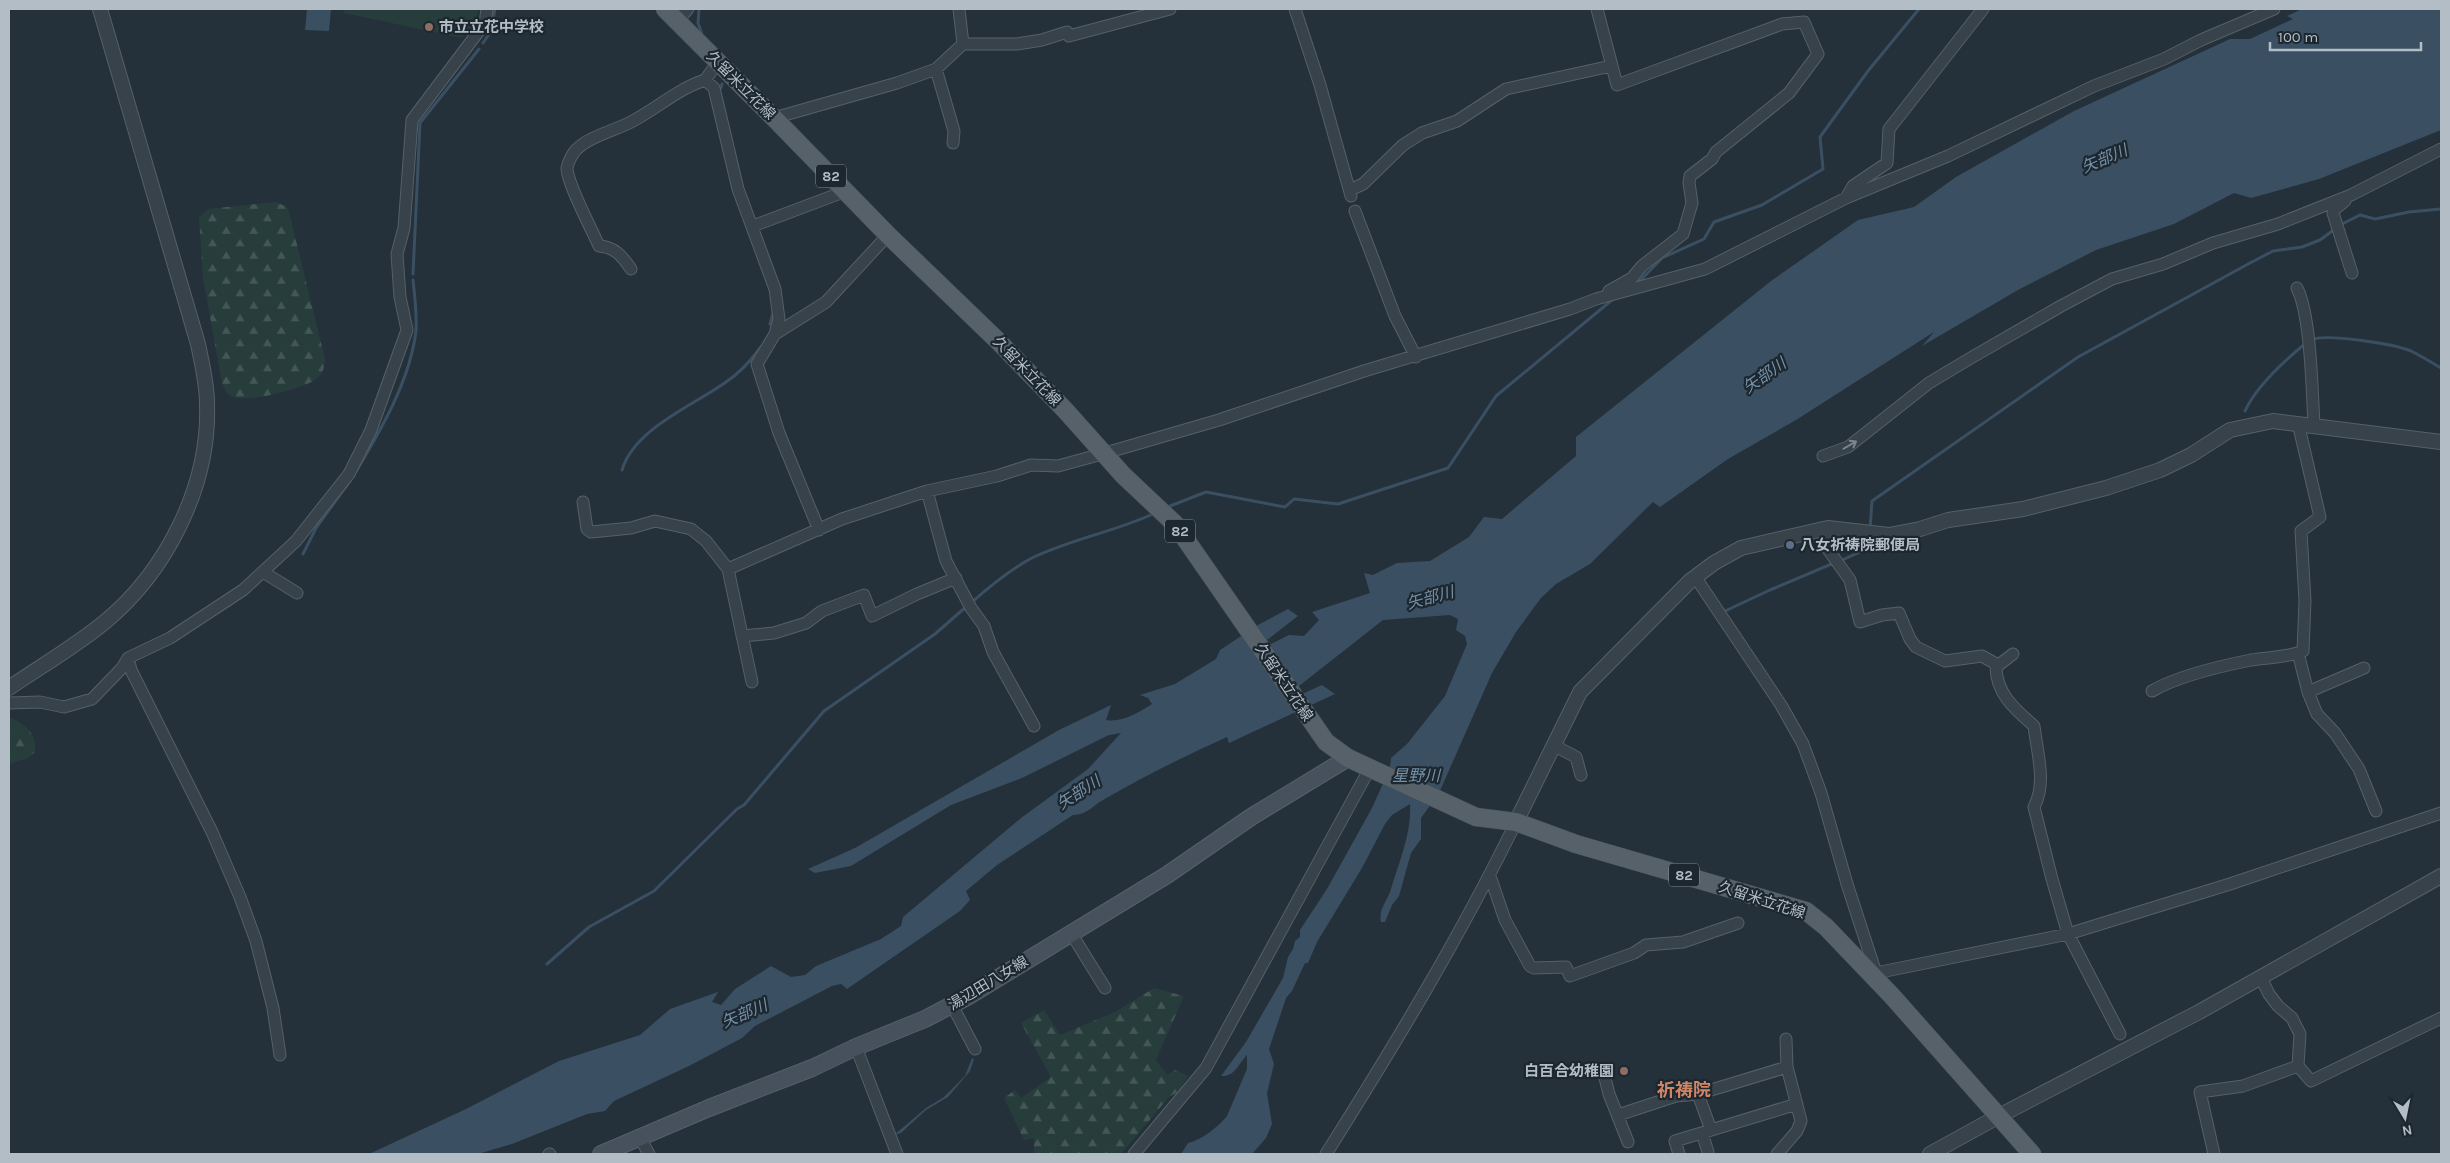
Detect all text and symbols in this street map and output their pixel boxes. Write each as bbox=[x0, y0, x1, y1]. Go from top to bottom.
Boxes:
place label: 市立立花中学校 bbox=[439, 18, 544, 36]
scale bar bbox=[2270, 20, 2421, 52]
marker: 市立立花中学校 bbox=[423, 21, 435, 33]
text: 100 m bbox=[2278, 28, 2318, 46]
street label: 久留米立花線 bbox=[703, 47, 779, 123]
water label: 矢部川 bbox=[2078, 140, 2132, 177]
road number: 82 bbox=[816, 165, 846, 188]
street label: 久留米立花線 bbox=[989, 332, 1065, 410]
water label: 矢部川 bbox=[1739, 353, 1791, 397]
one-way arrow bbox=[1842, 439, 1856, 449]
road number: 82 bbox=[1165, 520, 1195, 542]
place label: 八女祈祷院郵便局 bbox=[1800, 536, 1920, 554]
marker: 八女祈祷院郵便局 bbox=[1784, 539, 1796, 551]
water label: 矢部川 bbox=[1404, 582, 1458, 613]
street label: 久留米立花線 bbox=[1251, 640, 1317, 724]
water label: 星野川 bbox=[1392, 766, 1442, 785]
water label: 矢部川 bbox=[1053, 770, 1105, 813]
road number: 82 bbox=[1669, 864, 1699, 886]
street label: 久留米立花線 bbox=[1716, 878, 1808, 922]
street label: 湯辺田八女線 bbox=[945, 952, 1031, 1014]
water label: 矢部川 bbox=[718, 995, 772, 1032]
place label: 白百合幼稚園 bbox=[1524, 1062, 1614, 1080]
marker: 白百合幼稚園 bbox=[1618, 1065, 1630, 1077]
district label: 祈祷院 bbox=[1657, 1079, 1711, 1101]
north arrow bbox=[2380, 1093, 2430, 1143]
text: N bbox=[2401, 1121, 2414, 1140]

